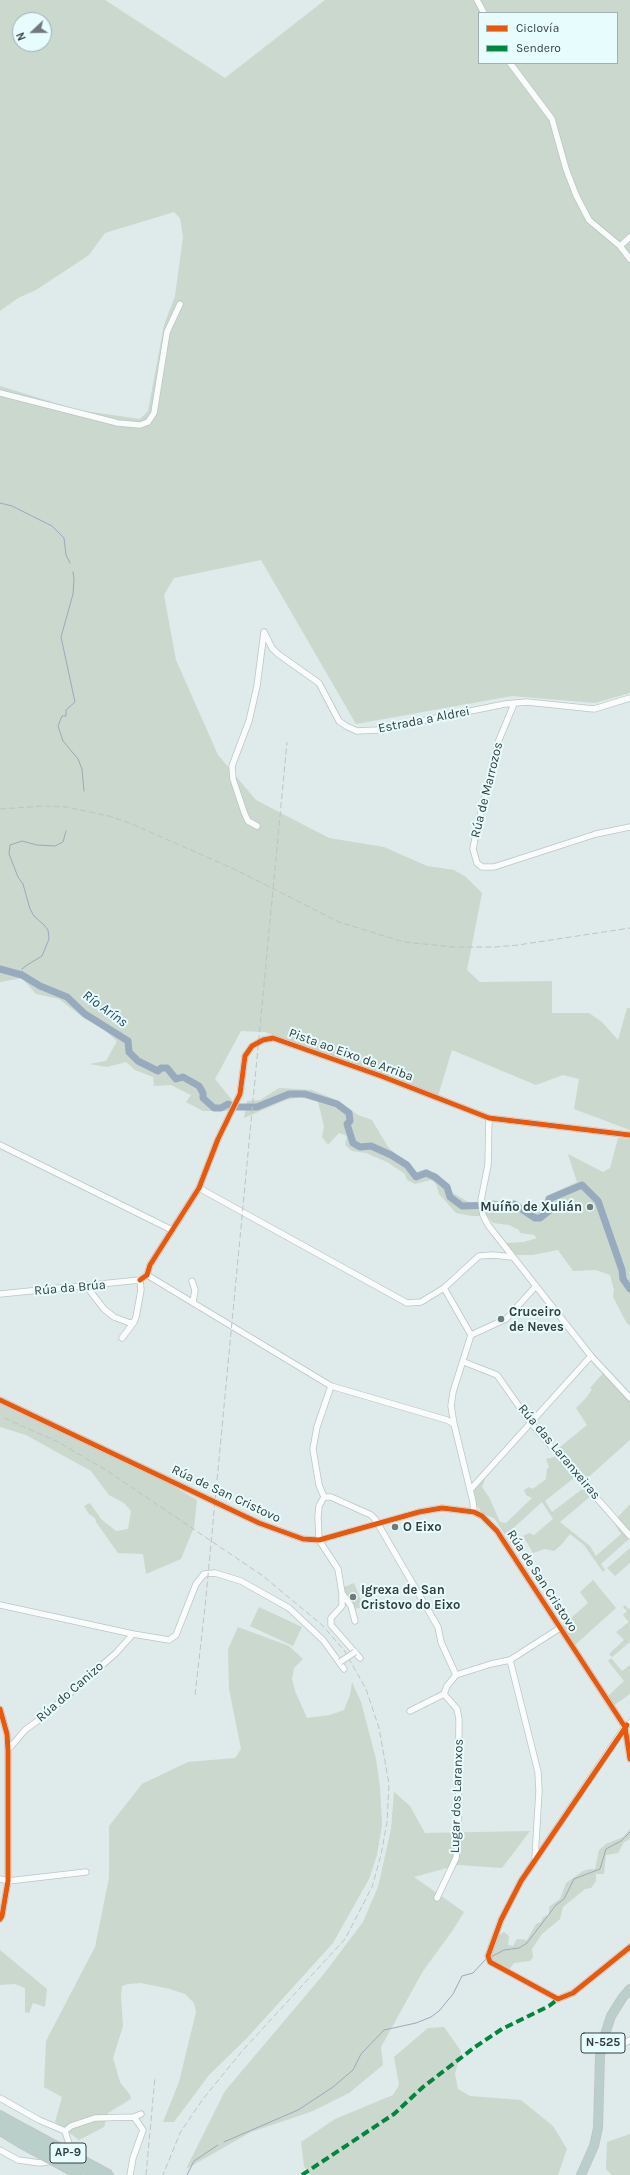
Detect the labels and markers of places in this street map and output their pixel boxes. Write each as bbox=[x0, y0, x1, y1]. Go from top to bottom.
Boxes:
place label: Muíño de Xulián bbox=[480, 1199, 582, 1215]
marker: Muíño de Xulián bbox=[585, 1202, 595, 1212]
place label: Cruceiro de Neves bbox=[509, 1304, 564, 1335]
marker: Cruceiro de Neves bbox=[496, 1314, 506, 1324]
place label: O Eixo bbox=[403, 1519, 442, 1535]
marker: O Eixo bbox=[390, 1522, 400, 1532]
place label: Igrexa de San Cristovo do Eixo bbox=[361, 1582, 460, 1613]
marker: Igrexa de San Cristovo do Eixo bbox=[348, 1592, 358, 1602]

